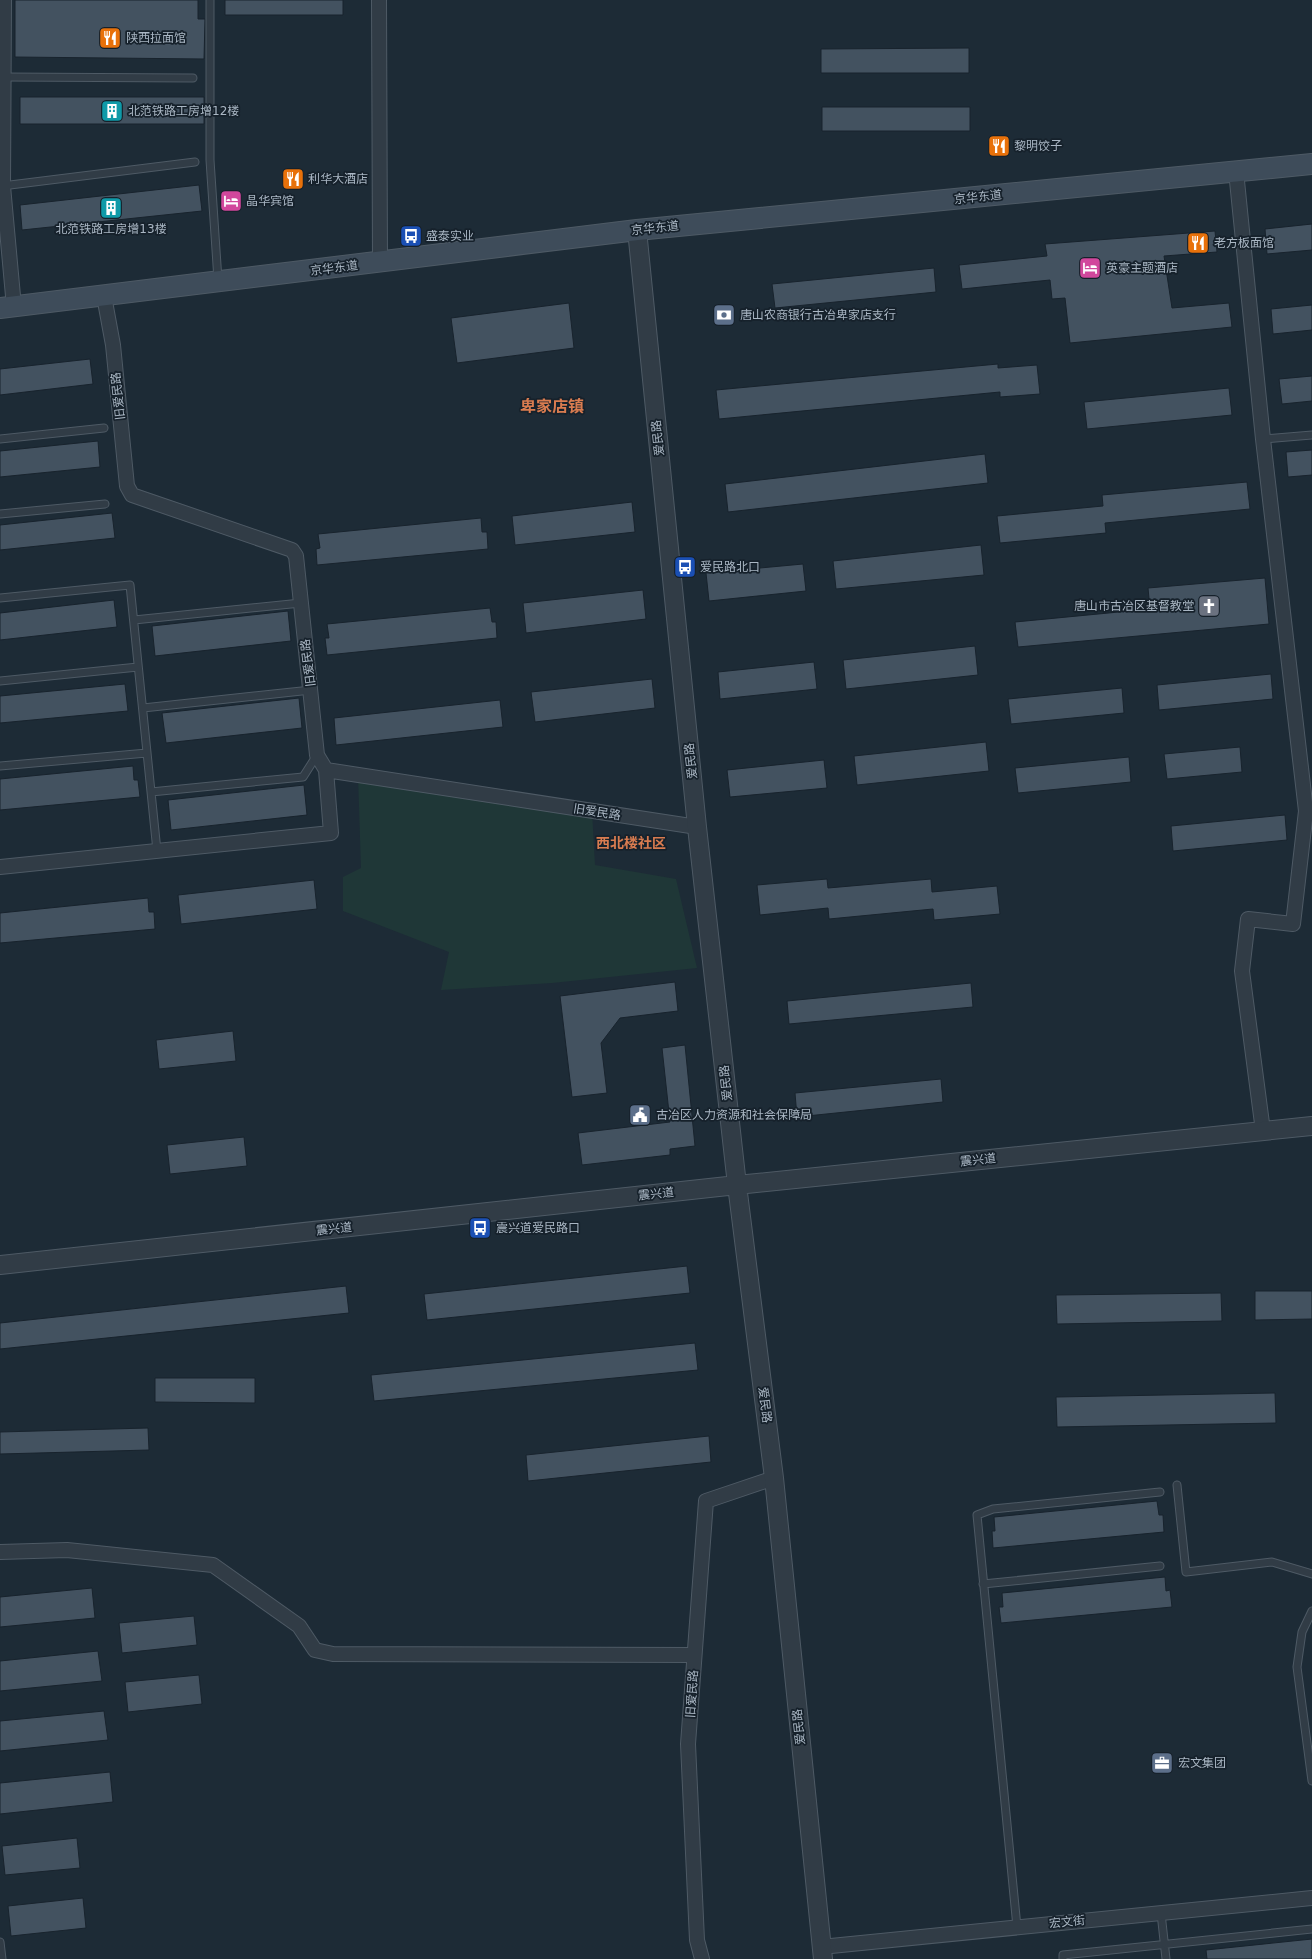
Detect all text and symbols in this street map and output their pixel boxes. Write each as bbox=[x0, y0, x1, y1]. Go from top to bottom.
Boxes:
restaurant icon: 陕西拉面馆 bbox=[97, 25, 123, 51]
place label: 陕西拉面馆 bbox=[126, 31, 186, 45]
building icon: 北范铁路工房增12楼 bbox=[99, 98, 125, 124]
place label: 北范铁路工房增12楼 bbox=[128, 104, 239, 118]
restaurant icon: 黎明饺子 bbox=[986, 133, 1012, 159]
place label: 黎明饺子 bbox=[1014, 139, 1062, 153]
restaurant icon: 利华大酒店 bbox=[280, 166, 306, 192]
place label: 利华大酒店 bbox=[308, 172, 368, 186]
hotel icon: 晶华宾馆 bbox=[218, 188, 244, 214]
street label: 京华东道 bbox=[953, 188, 1003, 206]
place label: 晶华宾馆 bbox=[246, 194, 294, 208]
building icon: 北范铁路工房增13楼 bbox=[98, 195, 124, 221]
street label: 京华东道 bbox=[630, 219, 680, 237]
place label: 北范铁路工房增13楼 bbox=[55, 222, 167, 236]
bus stop icon: 盛泰实业 bbox=[398, 223, 424, 249]
place label: 盛泰实业 bbox=[426, 229, 474, 243]
restaurant icon: 老方板面馆 bbox=[1185, 230, 1211, 256]
place label: 老方板面馆 bbox=[1214, 236, 1274, 250]
hotel icon: 英豪主题酒店 bbox=[1077, 255, 1103, 281]
street label: 京华东道 bbox=[309, 258, 359, 278]
place label: 英豪主题酒店 bbox=[1106, 261, 1178, 275]
bank icon: 唐山农商银行古冶卑家店支行 bbox=[711, 302, 737, 328]
place label: 唐山农商银行古冶卑家店支行 bbox=[740, 308, 896, 322]
street label: 旧爱民路 bbox=[109, 371, 127, 421]
district label: 卑家店镇 bbox=[520, 397, 584, 416]
street label: 爱民路 bbox=[649, 419, 667, 457]
bus stop icon: 爱民路北口 bbox=[672, 554, 698, 580]
place label: 爱民路北口 bbox=[700, 560, 760, 574]
church icon: 唐山市古冶区基督教堂 bbox=[1196, 593, 1222, 619]
place label: 唐山市古冶区基督教堂 bbox=[1074, 599, 1194, 613]
street label: 旧爱民路 bbox=[298, 638, 318, 688]
street label: 爱民路 bbox=[682, 742, 700, 780]
street label: 旧爱民路 bbox=[572, 801, 622, 823]
district label: 西北楼社区 bbox=[596, 835, 666, 851]
street label: 爱民路 bbox=[717, 1064, 735, 1102]
public building icon: 古冶区人力资源和社会保障局 bbox=[627, 1102, 653, 1128]
place label: 古冶区人力资源和社会保障局 bbox=[656, 1108, 812, 1122]
street label: 震兴道 bbox=[959, 1151, 997, 1169]
street label: 震兴道 bbox=[637, 1185, 675, 1203]
bus stop icon: 震兴道爱民路口 bbox=[467, 1215, 493, 1241]
street label: 震兴道 bbox=[315, 1220, 353, 1238]
place label: 震兴道爱民路口 bbox=[496, 1221, 580, 1235]
street label: 爱民路 bbox=[756, 1386, 774, 1424]
street label: 旧爱民路 bbox=[683, 1670, 701, 1718]
street label: 爱民路 bbox=[790, 1708, 808, 1746]
office icon: 宏文集团 bbox=[1149, 1750, 1175, 1776]
place label: 宏文集团 bbox=[1178, 1756, 1226, 1770]
street label: 宏文街 bbox=[1048, 1913, 1086, 1931]

